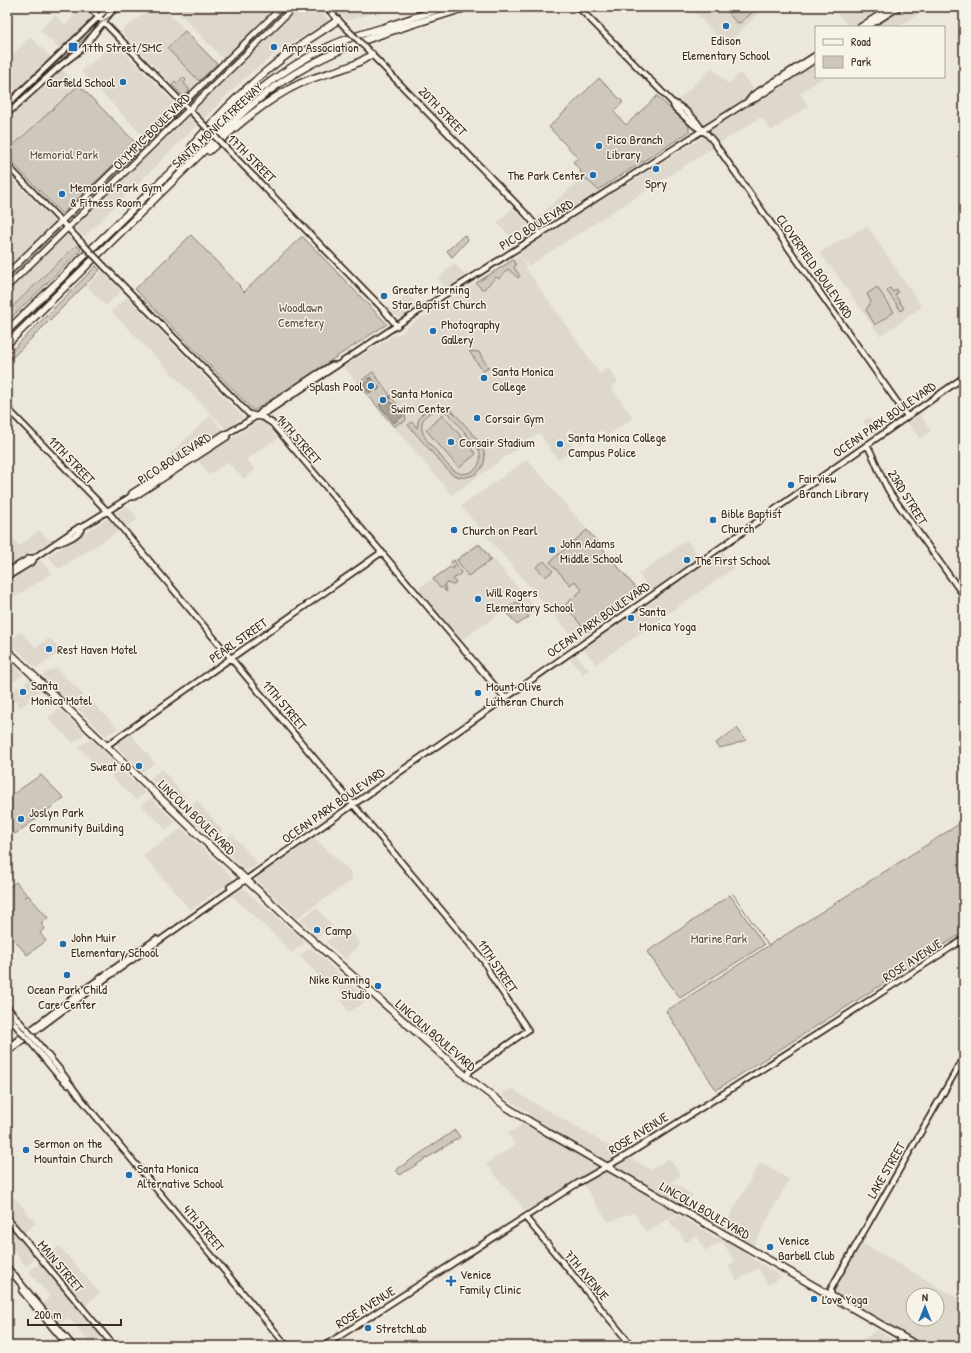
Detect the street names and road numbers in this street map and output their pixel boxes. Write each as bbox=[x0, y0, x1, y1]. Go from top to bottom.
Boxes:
street label: SANTA MONICA FREEWAY bbox=[168, 78, 267, 172]
street label: 20TH STREET bbox=[415, 82, 472, 140]
street label: OLYMPIC BOULEVARD bbox=[108, 88, 194, 174]
street label: 17TH STREET bbox=[224, 130, 281, 187]
street label: PICO BOULEVARD bbox=[496, 194, 577, 254]
street label: CLOVERFIELD BOULEVARD bbox=[772, 210, 858, 322]
street label: OCEAN PARK BOULEVARD bbox=[829, 376, 940, 461]
street label: 14TH STREET bbox=[272, 410, 326, 468]
street label: PICO BOULEVARD bbox=[134, 427, 215, 488]
street label: 11TH STREET bbox=[45, 432, 100, 489]
street label: 23RD STREET bbox=[884, 466, 933, 529]
street label: OCEAN PARK BOULEVARD bbox=[543, 576, 654, 661]
street label: PEARL STREET bbox=[205, 613, 272, 667]
street label: 11TH STREET bbox=[259, 676, 312, 735]
street label: OCEAN PARK BOULEVARD bbox=[278, 762, 389, 847]
street label: LINCOLN BOULEVARD bbox=[154, 775, 240, 859]
street label: ROSE AVENUE bbox=[879, 934, 945, 986]
street label: 11TH STREET bbox=[474, 936, 523, 997]
street label: LINCOLN BOULEVARD bbox=[392, 995, 481, 1076]
street label: ROSE AVENUE bbox=[605, 1107, 671, 1158]
street label: LAKE STREET bbox=[863, 1138, 910, 1201]
street label: LINCOLN BOULEVARD bbox=[657, 1177, 754, 1243]
street label: 4TH STREET bbox=[179, 1201, 229, 1256]
street label: MAIN STREET bbox=[34, 1236, 89, 1296]
street label: 7TH AVENUE bbox=[561, 1246, 614, 1304]
street label: ROSE AVENUE bbox=[332, 1281, 398, 1332]

